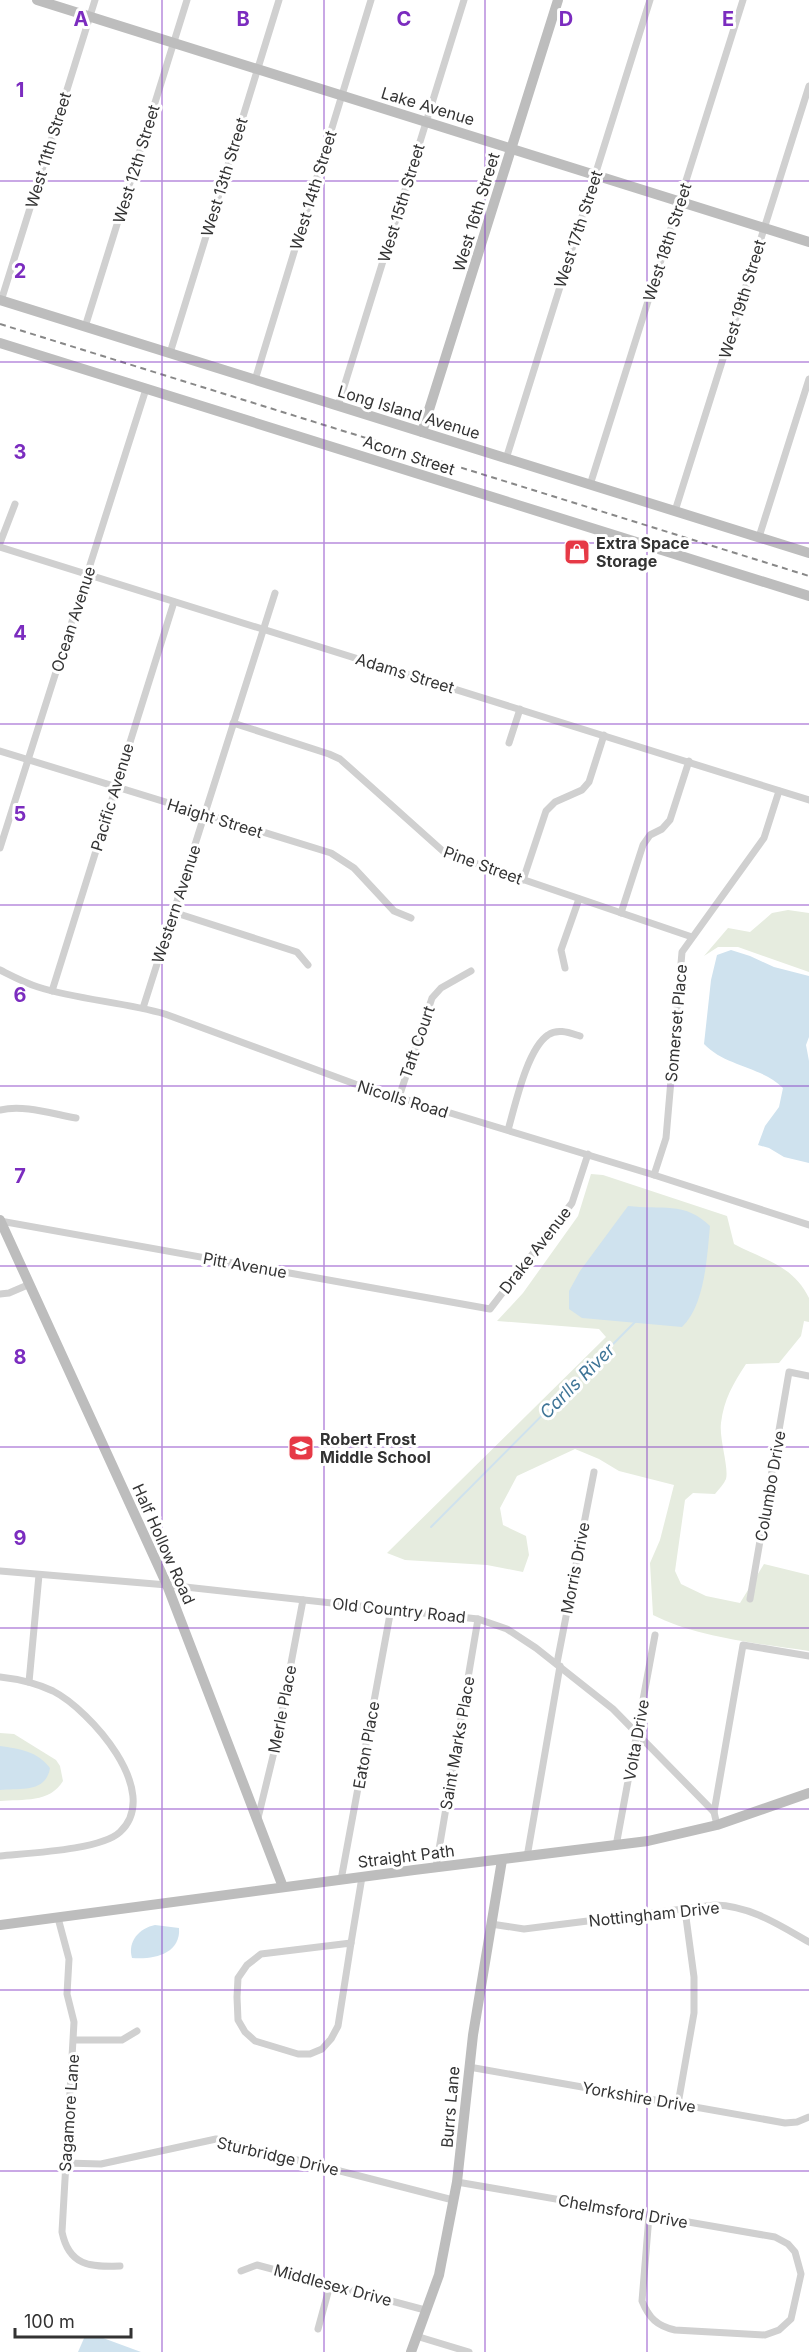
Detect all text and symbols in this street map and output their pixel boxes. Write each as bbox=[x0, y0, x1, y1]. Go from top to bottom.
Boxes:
text: A bbox=[74, 7, 89, 31]
text: B bbox=[236, 7, 250, 31]
text: C bbox=[397, 7, 411, 31]
text: D bbox=[559, 7, 573, 31]
text: E bbox=[722, 7, 734, 31]
street label: Lake Avenue bbox=[379, 82, 477, 130]
street label: West 11th Street bbox=[21, 90, 75, 210]
street label: West 12th Street bbox=[108, 102, 164, 226]
street label: West 13th Street bbox=[196, 115, 252, 239]
street label: West 14th Street bbox=[285, 128, 341, 252]
street label: West 15th Street bbox=[373, 141, 429, 265]
street label: West 16th Street bbox=[448, 150, 504, 274]
street label: West 17th Street bbox=[550, 168, 606, 290]
street label: West 18th Street bbox=[638, 180, 696, 304]
street label: West 19th Street bbox=[714, 237, 770, 361]
text: 2 bbox=[14, 259, 26, 283]
street label: Long Island Avenue bbox=[335, 381, 483, 443]
street label: Acorn Street bbox=[361, 431, 457, 479]
text: 3 bbox=[14, 440, 26, 464]
place label: Extra Space Storage bbox=[596, 533, 689, 571]
shop icon: Extra Space Storage bbox=[562, 537, 592, 567]
street label: Ocean Avenue bbox=[46, 564, 100, 674]
text: 4 bbox=[13, 621, 27, 645]
street label: Adams Street bbox=[353, 649, 457, 697]
street label: Pacific Avenue bbox=[86, 741, 138, 853]
street label: Haight Street bbox=[165, 794, 265, 842]
text: 5 bbox=[14, 802, 26, 826]
street label: Pine Street bbox=[441, 841, 525, 889]
street label: Western Avenue bbox=[147, 842, 205, 966]
street label: Somerset Place bbox=[661, 963, 691, 1083]
text: 6 bbox=[14, 983, 27, 1007]
street label: Taft Court bbox=[395, 1003, 439, 1081]
street label: Nicolls Road bbox=[355, 1076, 451, 1122]
text: 7 bbox=[14, 1164, 26, 1188]
street label: Drake Avenue bbox=[495, 1202, 575, 1298]
street label: Pitt Avenue bbox=[201, 1248, 289, 1282]
water label: Carlls River bbox=[535, 1338, 620, 1423]
text: 8 bbox=[13, 1345, 27, 1369]
place label: Robert Frost Middle School bbox=[320, 1429, 431, 1467]
street label: Columbo Drive bbox=[750, 1429, 790, 1543]
school or university icon: Robert Frost Middle School bbox=[286, 1433, 316, 1463]
street label: Half Hollow Road bbox=[128, 1481, 200, 1607]
street label: Morris Drive bbox=[556, 1520, 594, 1616]
text: 9 bbox=[14, 1526, 27, 1550]
street label: Old Country Road bbox=[331, 1593, 467, 1627]
street label: Merle Place bbox=[264, 1663, 300, 1755]
street label: Saint Marks Place bbox=[435, 1675, 479, 1811]
street label: Volta Drive bbox=[619, 1698, 653, 1782]
street label: Eaton Place bbox=[348, 1700, 384, 1790]
street label: Straight Path bbox=[356, 1840, 456, 1872]
street label: Nottingham Drive bbox=[588, 1897, 720, 1931]
street label: Sagamore Lane bbox=[55, 2053, 83, 2173]
street label: Burrs Lane bbox=[436, 2065, 464, 2149]
street label: Yorkshire Drive bbox=[580, 2077, 698, 2117]
street label: Sturbridge Drive bbox=[215, 2132, 341, 2180]
street label: Chelmsford Drive bbox=[556, 2190, 690, 2232]
street label: Middlesex Drive bbox=[272, 2260, 394, 2310]
scale bar bbox=[15, 2301, 130, 2339]
text: 100 m bbox=[24, 2311, 75, 2332]

